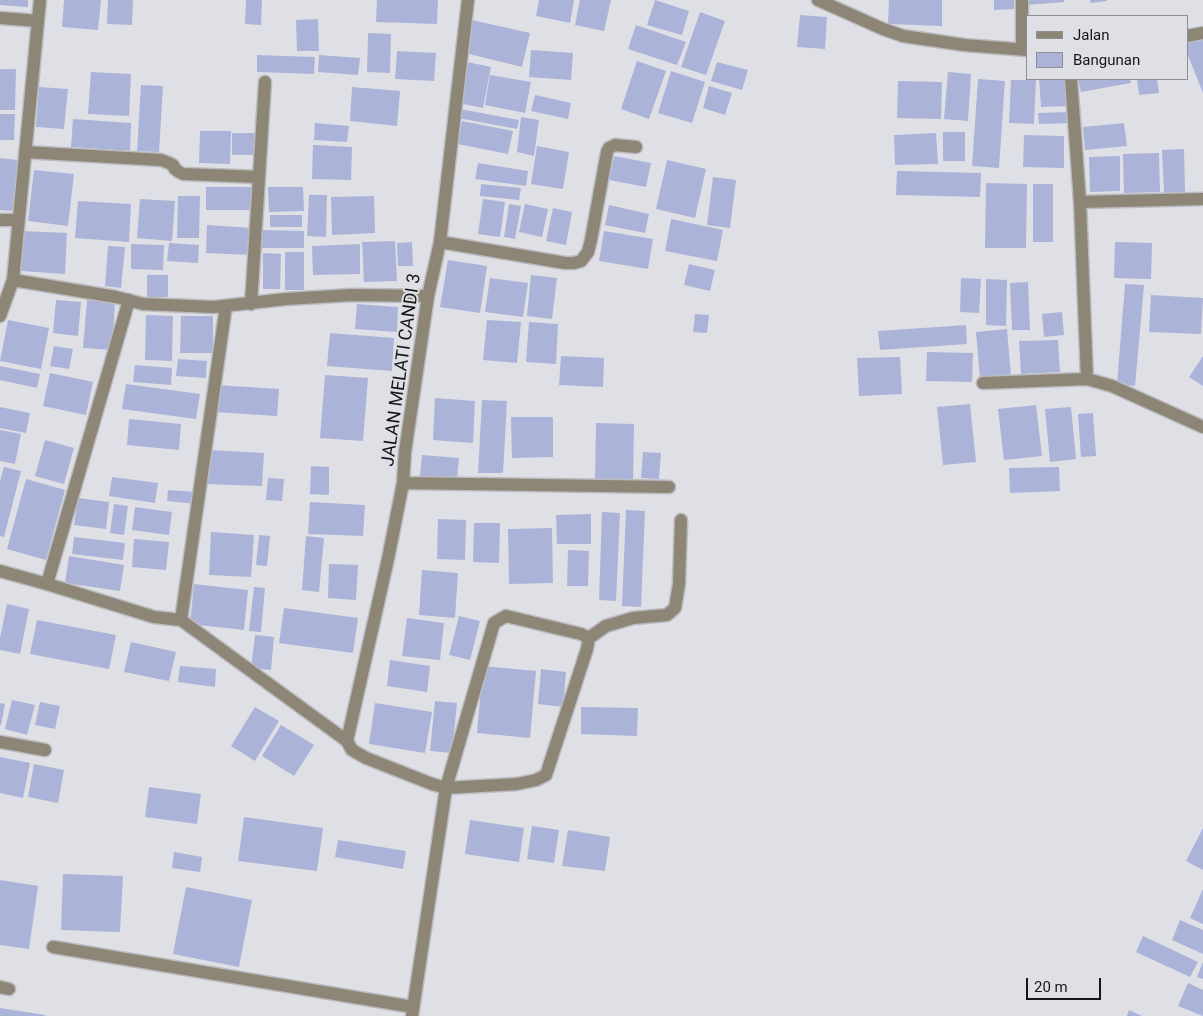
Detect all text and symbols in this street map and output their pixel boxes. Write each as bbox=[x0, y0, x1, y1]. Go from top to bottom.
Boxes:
legend bbox=[1026, 15, 1188, 80]
text: Jalan bbox=[1073, 26, 1110, 44]
text: Bangunan bbox=[1073, 51, 1140, 69]
street label: JALAN MELATI CANDI 3 bbox=[378, 272, 426, 468]
scale bar bbox=[1028, 968, 1103, 1000]
text: 20 m bbox=[1034, 978, 1068, 996]

